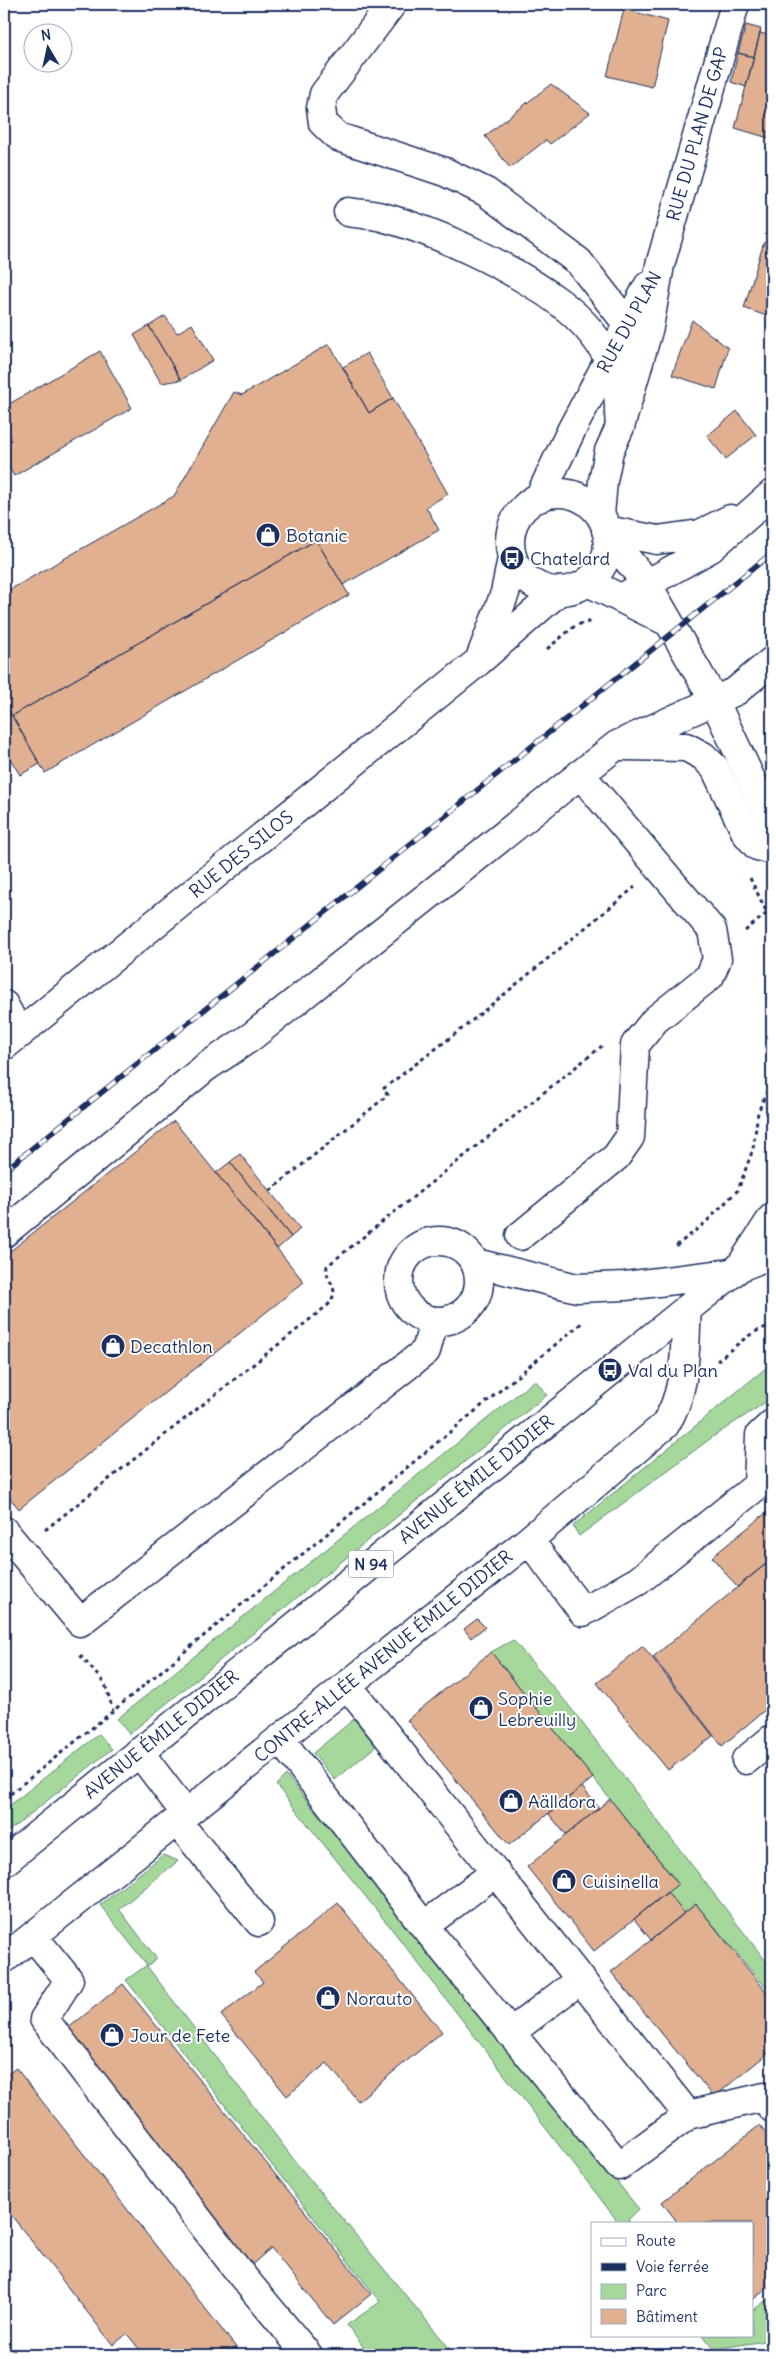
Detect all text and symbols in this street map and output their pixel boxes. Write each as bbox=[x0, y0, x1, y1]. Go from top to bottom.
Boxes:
north arrow bbox=[22, 22, 72, 72]
text: N bbox=[40, 26, 52, 45]
street label: RUE DU PLAN DE GAP bbox=[661, 44, 733, 224]
street label: RUE DU PLAN bbox=[592, 267, 666, 377]
shop icon: Botanic bbox=[255, 522, 281, 548]
place label: Botanic bbox=[286, 524, 348, 547]
bus stop icon: Chatelard bbox=[499, 545, 525, 571]
place label: Chatelard bbox=[530, 547, 611, 570]
street label: RUE DES SILOS bbox=[184, 805, 298, 903]
shop icon: Decathlon bbox=[100, 1333, 126, 1359]
place label: Decathlon bbox=[130, 1335, 213, 1358]
bus stop icon: Val du Plan bbox=[597, 1357, 623, 1383]
place label: Val du Plan bbox=[628, 1359, 718, 1382]
street label: AVENUE ÉMILE DIDIER bbox=[394, 1409, 558, 1549]
street label: CONTRE-ALLÉE AVENUE ÉMILE DIDIER bbox=[249, 1545, 517, 1767]
road number: N 94 bbox=[348, 1550, 394, 1578]
street label: AVENUE ÉMILE DIDIER bbox=[79, 1664, 243, 1804]
place label: Sophie Lebreuilly bbox=[498, 1687, 576, 1731]
shop icon: Sophie Lebreuilly bbox=[468, 1695, 494, 1721]
shop icon: Aälldora bbox=[498, 1788, 524, 1814]
place label: Aälldora bbox=[528, 1790, 596, 1813]
shop icon: Cuisinella bbox=[551, 1868, 577, 1894]
place label: Cuisinella bbox=[582, 1870, 659, 1893]
shop icon: Norauto bbox=[315, 1985, 341, 2011]
place label: Norauto bbox=[346, 1987, 412, 2010]
shop icon: Jour de Fete bbox=[99, 2022, 125, 2048]
place label: Jour de Fete bbox=[130, 2024, 230, 2047]
legend bbox=[591, 2222, 754, 2336]
text: Route bbox=[636, 2231, 676, 2250]
text: Voie ferrée bbox=[636, 2257, 709, 2276]
text: Parc bbox=[636, 2281, 667, 2300]
text: Bâtiment bbox=[636, 2307, 698, 2326]

